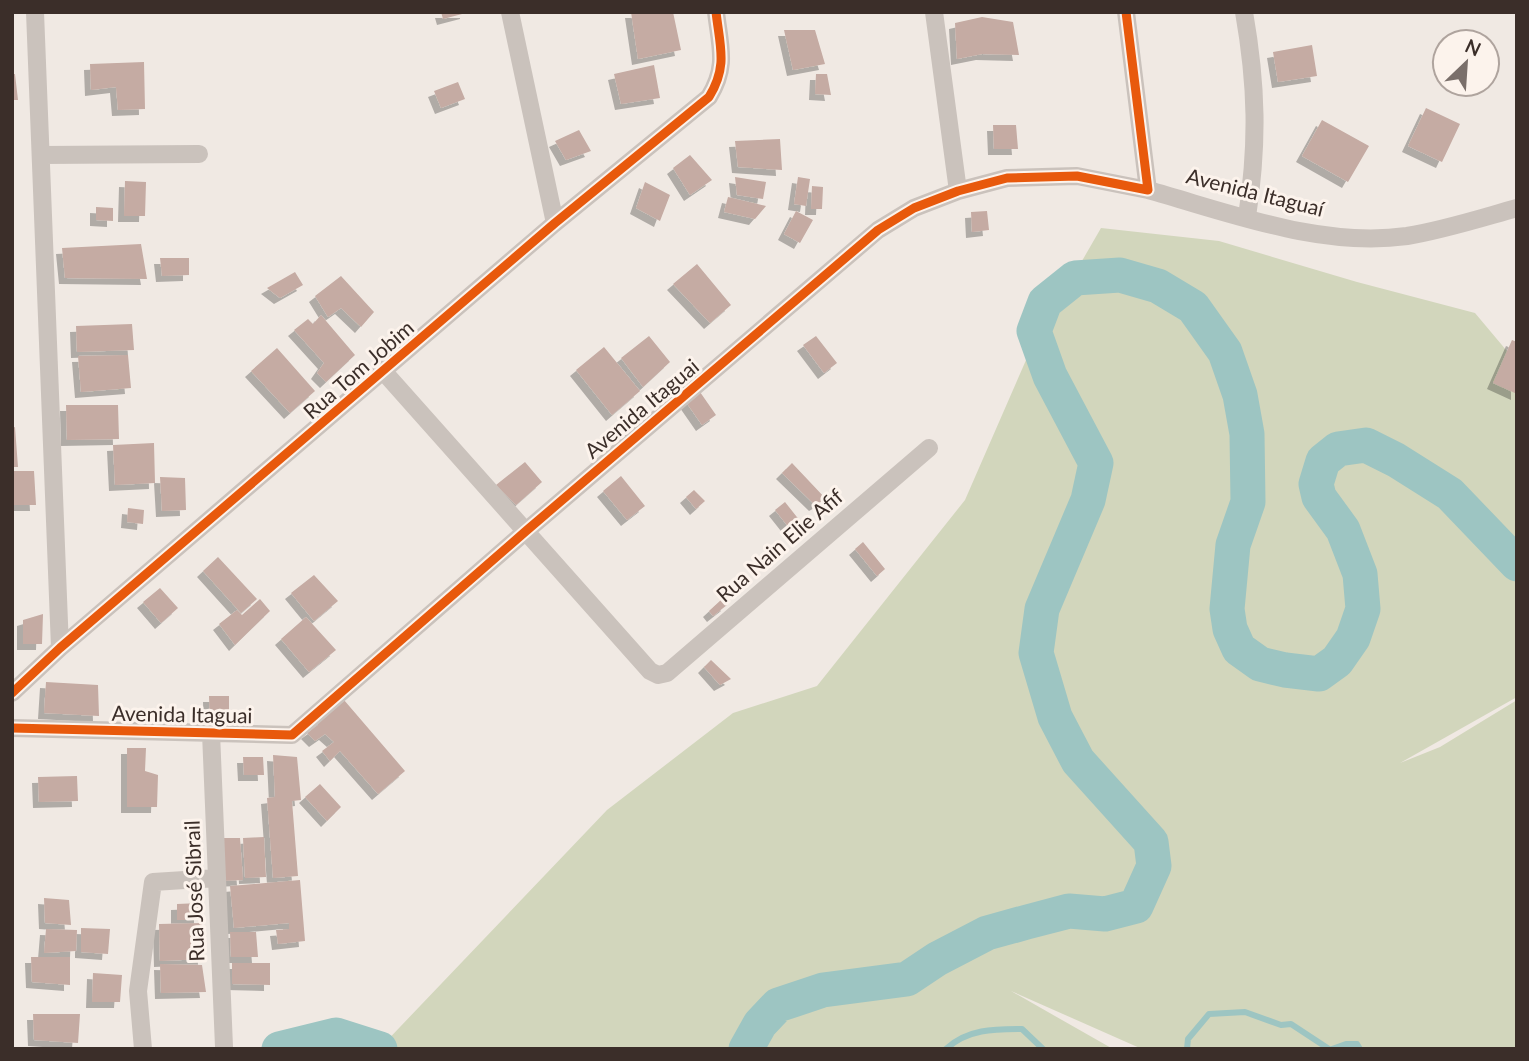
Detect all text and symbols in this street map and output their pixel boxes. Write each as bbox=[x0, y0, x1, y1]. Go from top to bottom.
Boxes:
north arrow bbox=[1431, 28, 1501, 98]
text: N bbox=[1462, 34, 1485, 61]
street label: Avenida Itaguaí bbox=[1184, 162, 1328, 221]
street label: Rua Tom Jobim bbox=[298, 314, 418, 424]
street label: Avenida Itaguai bbox=[579, 353, 703, 463]
street label: Rua Nain Elie Afif bbox=[711, 483, 848, 607]
street label: Avenida Itaguai bbox=[111, 700, 253, 727]
street label: Rua José Sibrail bbox=[179, 820, 208, 962]

